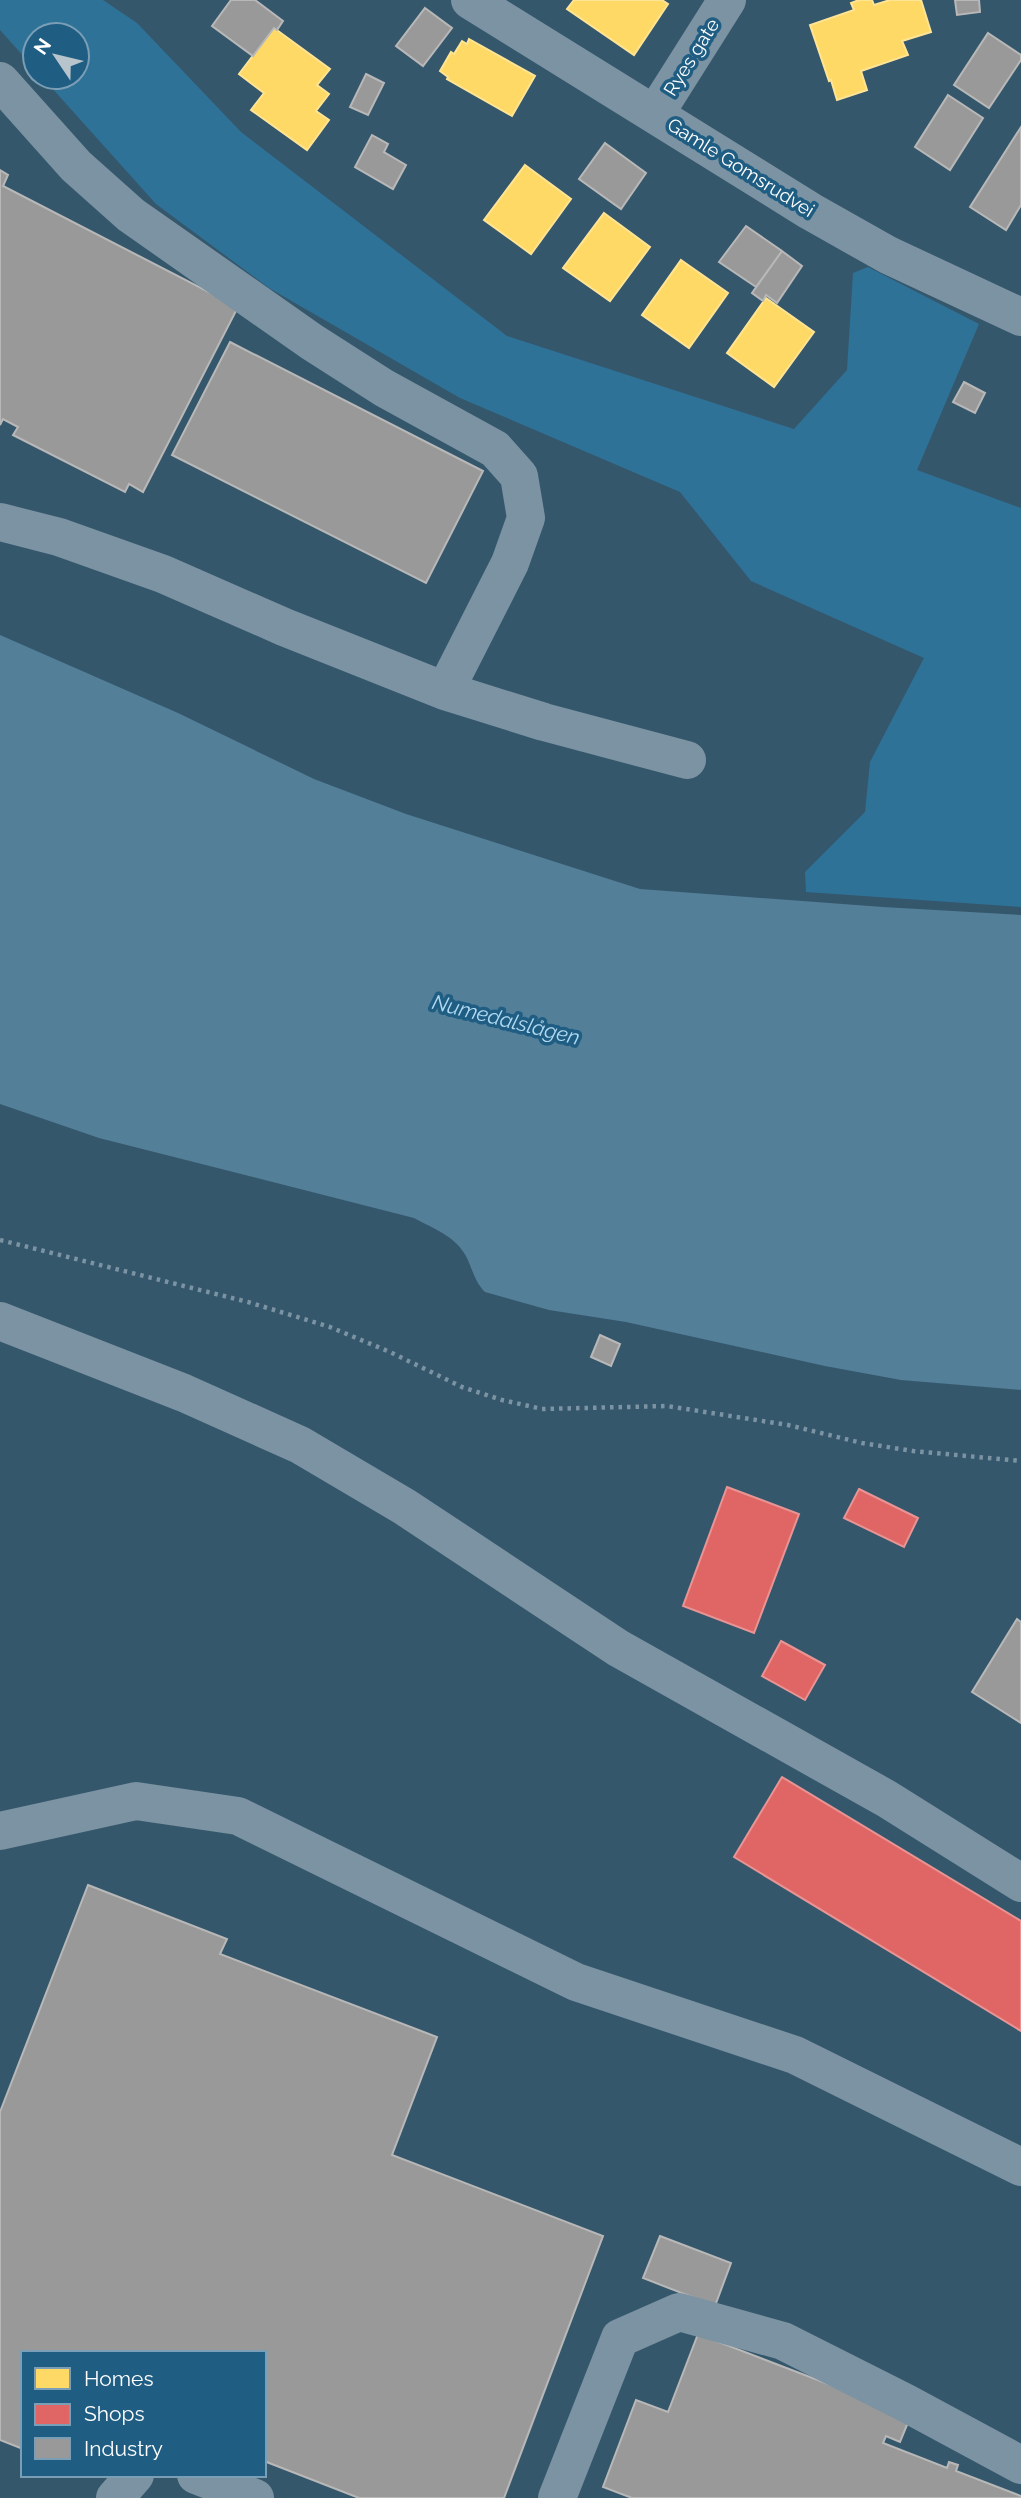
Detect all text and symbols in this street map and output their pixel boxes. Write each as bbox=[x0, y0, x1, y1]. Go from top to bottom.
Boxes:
street label: Ryes gate bbox=[659, 14, 723, 100]
north arrow bbox=[21, 21, 91, 91]
text: N bbox=[29, 34, 55, 58]
street label: Gamle Gomsrudvei bbox=[664, 113, 818, 221]
water label: Numedalslågen bbox=[430, 989, 582, 1050]
legend bbox=[21, 2351, 266, 2477]
text: Homes bbox=[84, 2366, 154, 2391]
text: Shops bbox=[84, 2401, 145, 2426]
text: Industry bbox=[84, 2436, 163, 2461]

